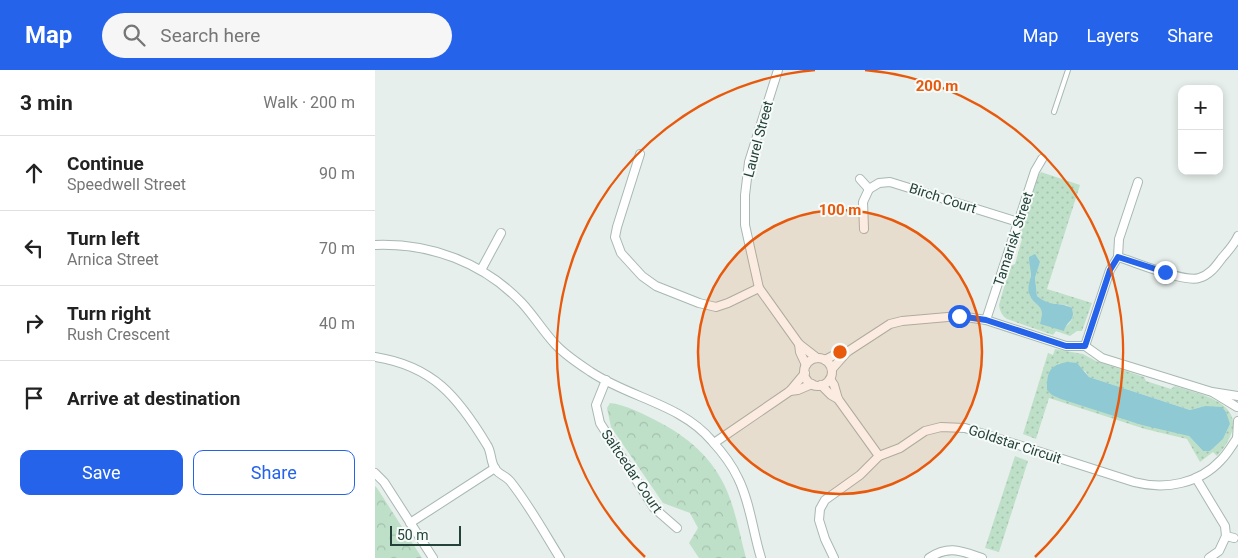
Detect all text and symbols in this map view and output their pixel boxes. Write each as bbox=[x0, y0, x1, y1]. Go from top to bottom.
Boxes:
search box bbox=[102, 13, 452, 58]
text: Map bbox=[25, 21, 72, 49]
icon: search bbox=[120, 21, 148, 49]
text: Search here bbox=[160, 24, 260, 47]
text: Map bbox=[1023, 25, 1058, 46]
text: Layers bbox=[1086, 25, 1139, 46]
text: Share bbox=[1167, 25, 1213, 46]
text: 200 m bbox=[916, 77, 958, 95]
map controls bbox=[1178, 85, 1223, 175]
button: + bbox=[1178, 85, 1223, 130]
text: 3 min bbox=[20, 91, 73, 115]
text: Walk · 200 m bbox=[263, 93, 355, 112]
street label: Laurel Street bbox=[740, 99, 776, 179]
button: − bbox=[1178, 130, 1223, 175]
text: Continue bbox=[67, 152, 144, 175]
icon: ahead bbox=[20, 159, 48, 187]
text: 90 m bbox=[319, 164, 355, 183]
text: Speedwell Street bbox=[67, 175, 186, 194]
street label: Birch Court bbox=[907, 180, 979, 217]
street label: Tamarisk Street bbox=[990, 190, 1036, 288]
text: 100 m bbox=[819, 201, 861, 219]
text: Turn left bbox=[67, 227, 140, 250]
icon: left bbox=[20, 234, 48, 262]
text: 70 m bbox=[319, 239, 355, 258]
text: Arnica Street bbox=[67, 250, 159, 269]
route end bbox=[1154, 261, 1177, 284]
text: Turn right bbox=[67, 302, 151, 325]
route start bbox=[948, 305, 971, 328]
icon: right bbox=[20, 309, 48, 337]
text: 40 m bbox=[319, 314, 355, 333]
text: Rush Crescent bbox=[67, 325, 170, 344]
centre of rings bbox=[831, 343, 849, 361]
icon: arrive bbox=[20, 384, 48, 412]
text: Arrive at destination bbox=[67, 387, 240, 410]
street label: Goldstar Circuit bbox=[967, 421, 1064, 467]
street label: Saltcedar Court bbox=[598, 426, 666, 516]
button: Save bbox=[20, 450, 183, 495]
button: Share bbox=[193, 450, 355, 495]
scale bar bbox=[390, 523, 461, 546]
text: 50 m bbox=[397, 527, 429, 543]

